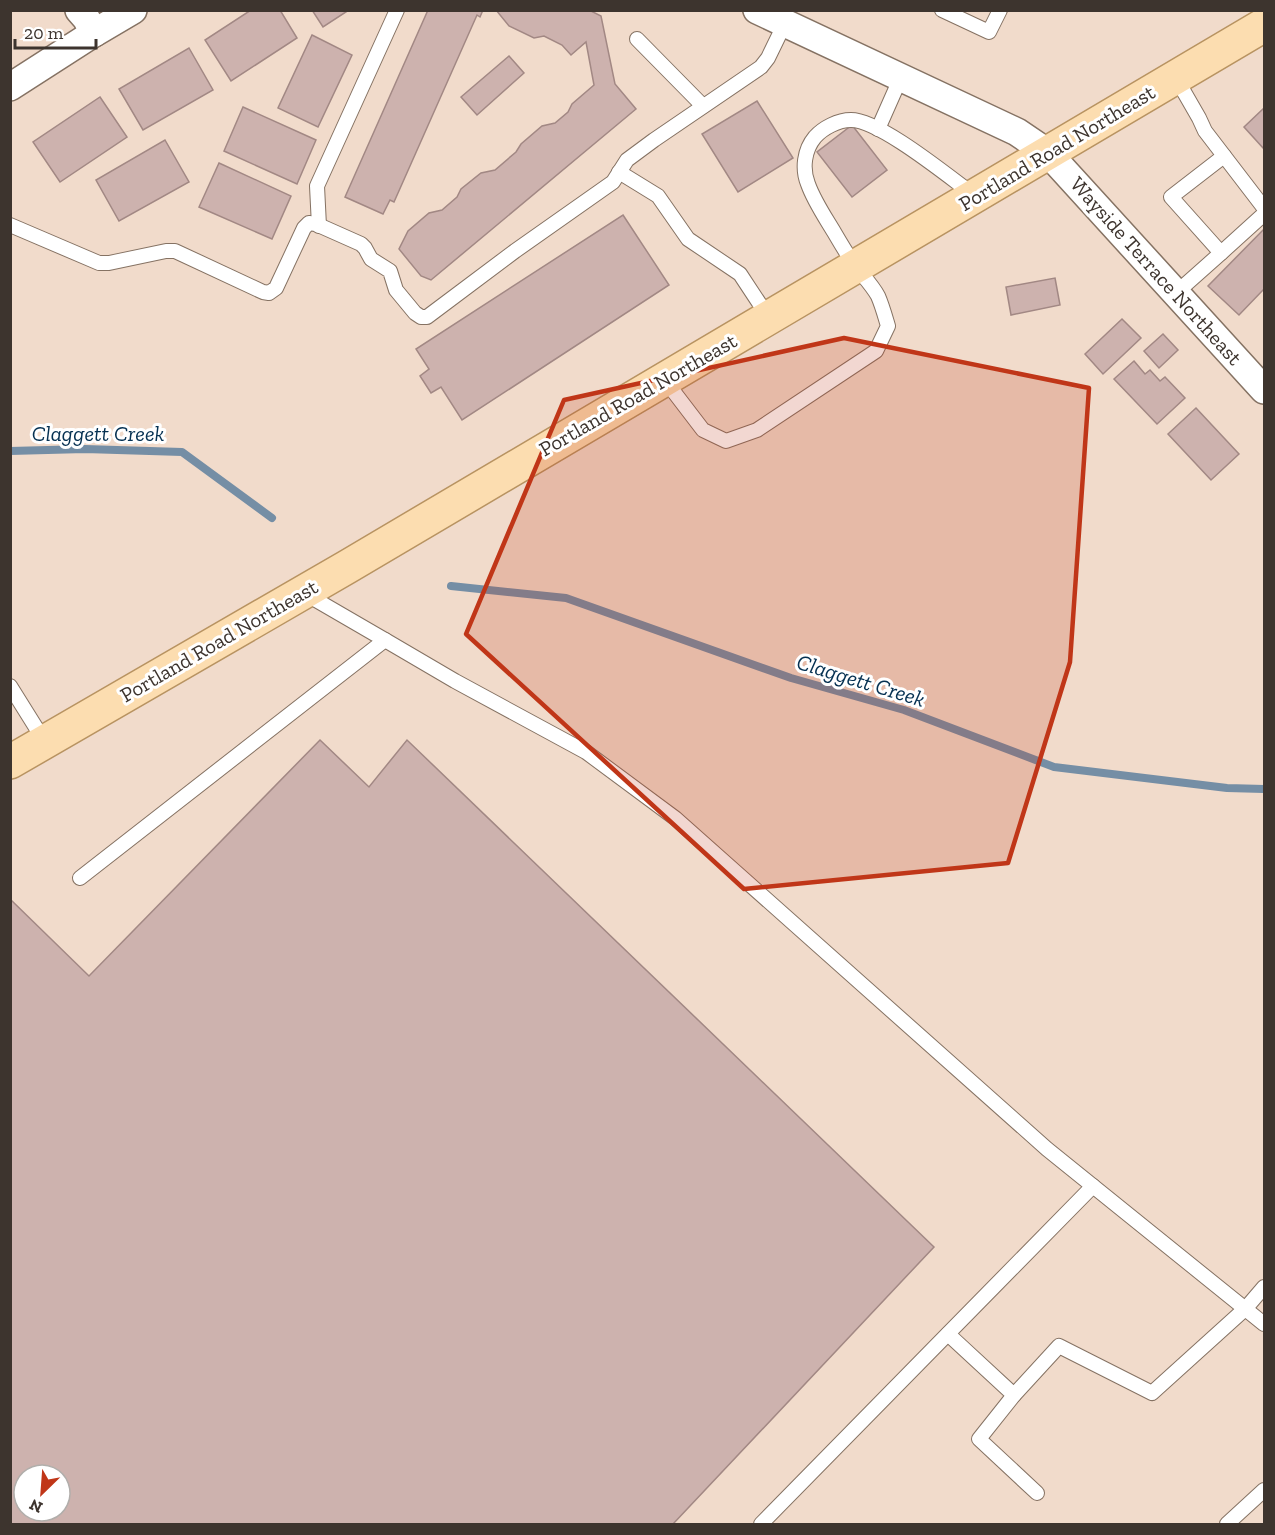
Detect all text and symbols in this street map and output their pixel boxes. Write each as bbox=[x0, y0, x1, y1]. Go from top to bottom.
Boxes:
scale bar bbox=[15, 12, 96, 50]
text: 20 m bbox=[24, 22, 64, 44]
street label: Portland Road Northeast bbox=[954, 79, 1159, 216]
street label: Wayside Terrace Northeast bbox=[1065, 171, 1248, 370]
street label: Portland Road Northeast bbox=[534, 328, 741, 461]
water label: Claggett Creek bbox=[32, 420, 165, 447]
street label: Portland Road Northeast bbox=[115, 574, 322, 707]
water label: Claggett Creek bbox=[793, 648, 928, 713]
north arrow bbox=[12, 1463, 72, 1523]
text: N bbox=[26, 1495, 45, 1517]

